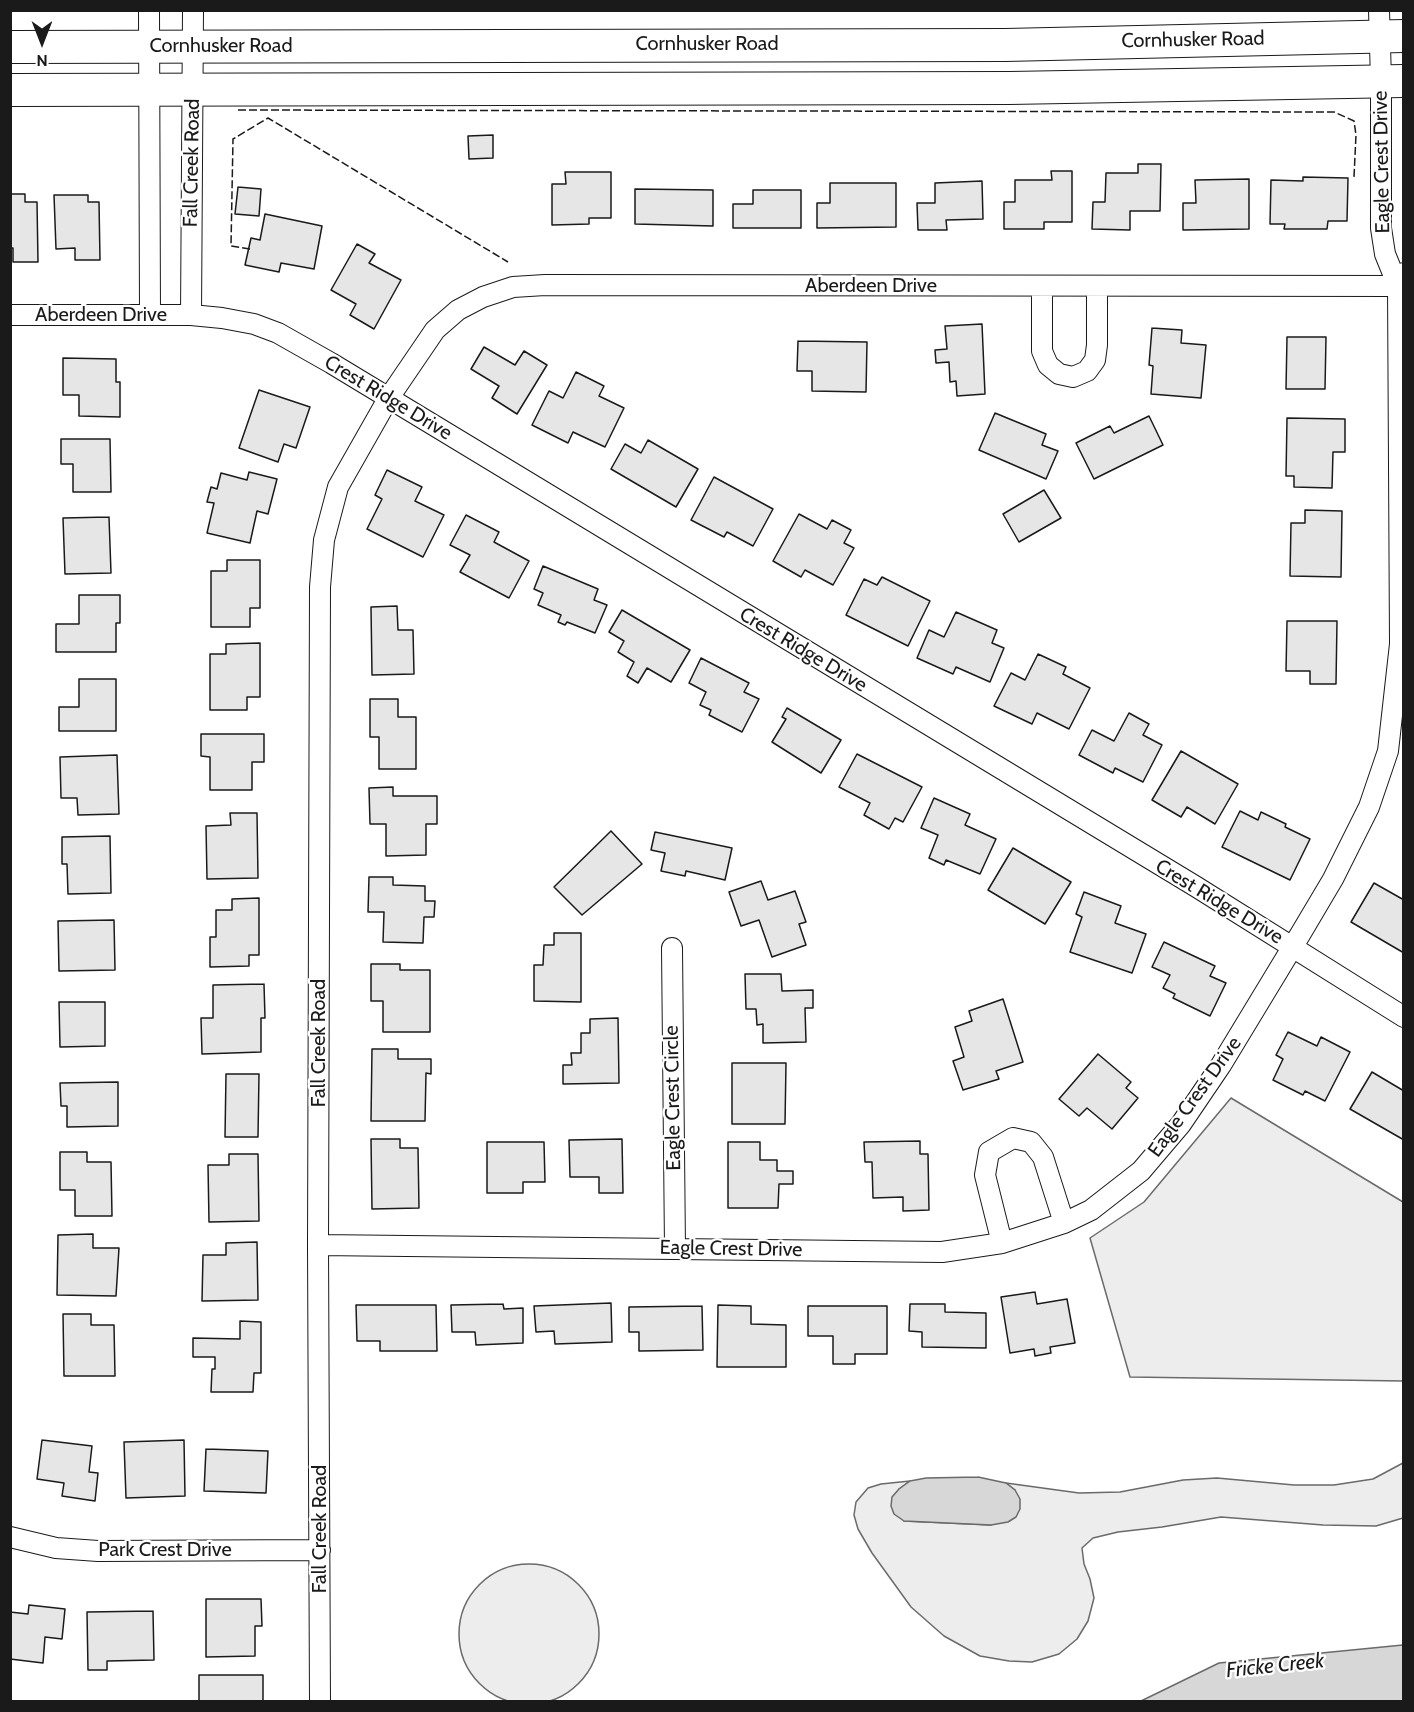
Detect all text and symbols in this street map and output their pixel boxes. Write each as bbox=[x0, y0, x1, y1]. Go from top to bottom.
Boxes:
north arrow bbox=[12, 12, 72, 72]
street label: Cornhusker Road bbox=[1121, 27, 1265, 53]
street label: Cornhusker Road bbox=[635, 32, 779, 56]
street label: Cornhusker Road bbox=[149, 34, 293, 58]
text: N bbox=[36, 51, 48, 70]
street label: Eagle Crest Drive bbox=[1369, 90, 1395, 234]
street label: Fall Creek Road bbox=[179, 99, 205, 227]
street label: Aberdeen Drive bbox=[805, 274, 937, 298]
street label: Aberdeen Drive bbox=[35, 303, 167, 327]
street label: Crest Ridge Drive bbox=[320, 350, 456, 446]
street label: Crest Ridge Drive bbox=[735, 602, 871, 698]
street label: Crest Ridge Drive bbox=[1151, 854, 1287, 950]
street label: Fall Creek Road bbox=[307, 979, 331, 1107]
street label: Eagle Crest Circle bbox=[660, 1025, 686, 1171]
street label: Eagle Crest Drive bbox=[1143, 1032, 1247, 1162]
street label: Eagle Crest Drive bbox=[659, 1236, 803, 1262]
street label: Fall Creek Road bbox=[308, 1465, 332, 1593]
street label: Park Crest Drive bbox=[98, 1538, 232, 1562]
water label: Fricke Creek bbox=[1225, 1648, 1325, 1684]

